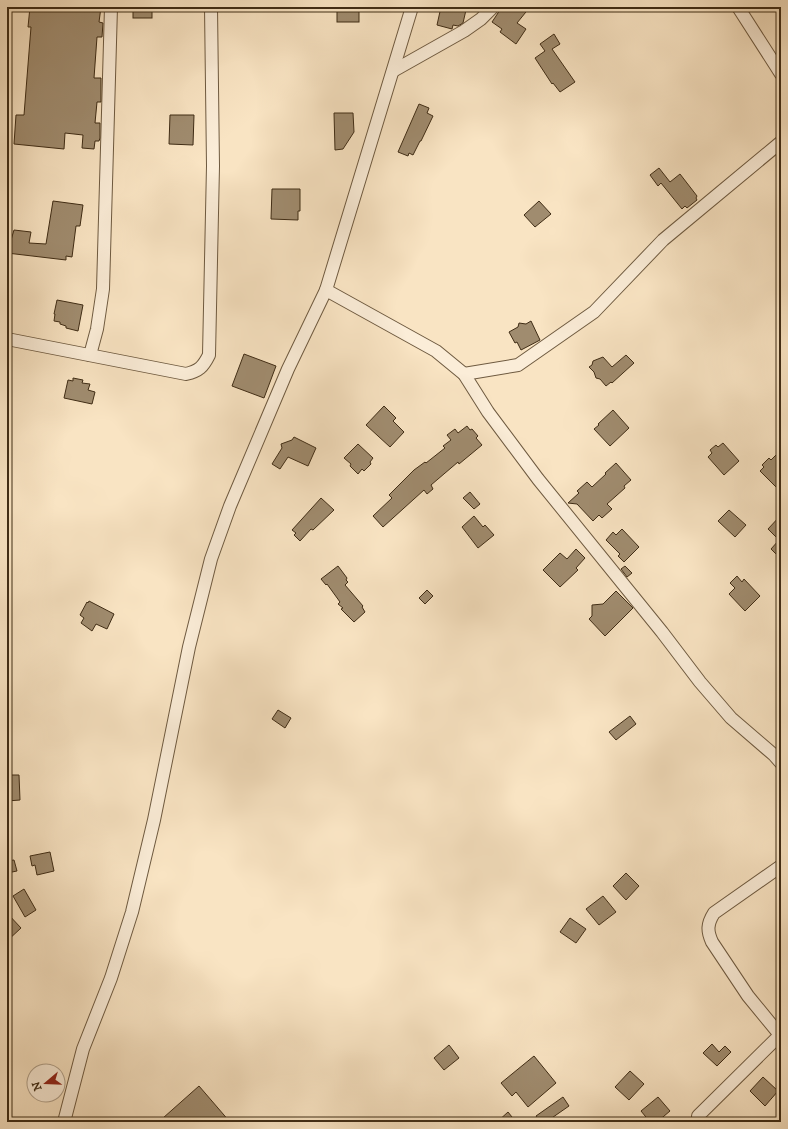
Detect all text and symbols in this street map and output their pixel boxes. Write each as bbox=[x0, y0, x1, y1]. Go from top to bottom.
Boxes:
north arrow bbox=[26, 1063, 66, 1103]
text: N bbox=[29, 1079, 46, 1092]

